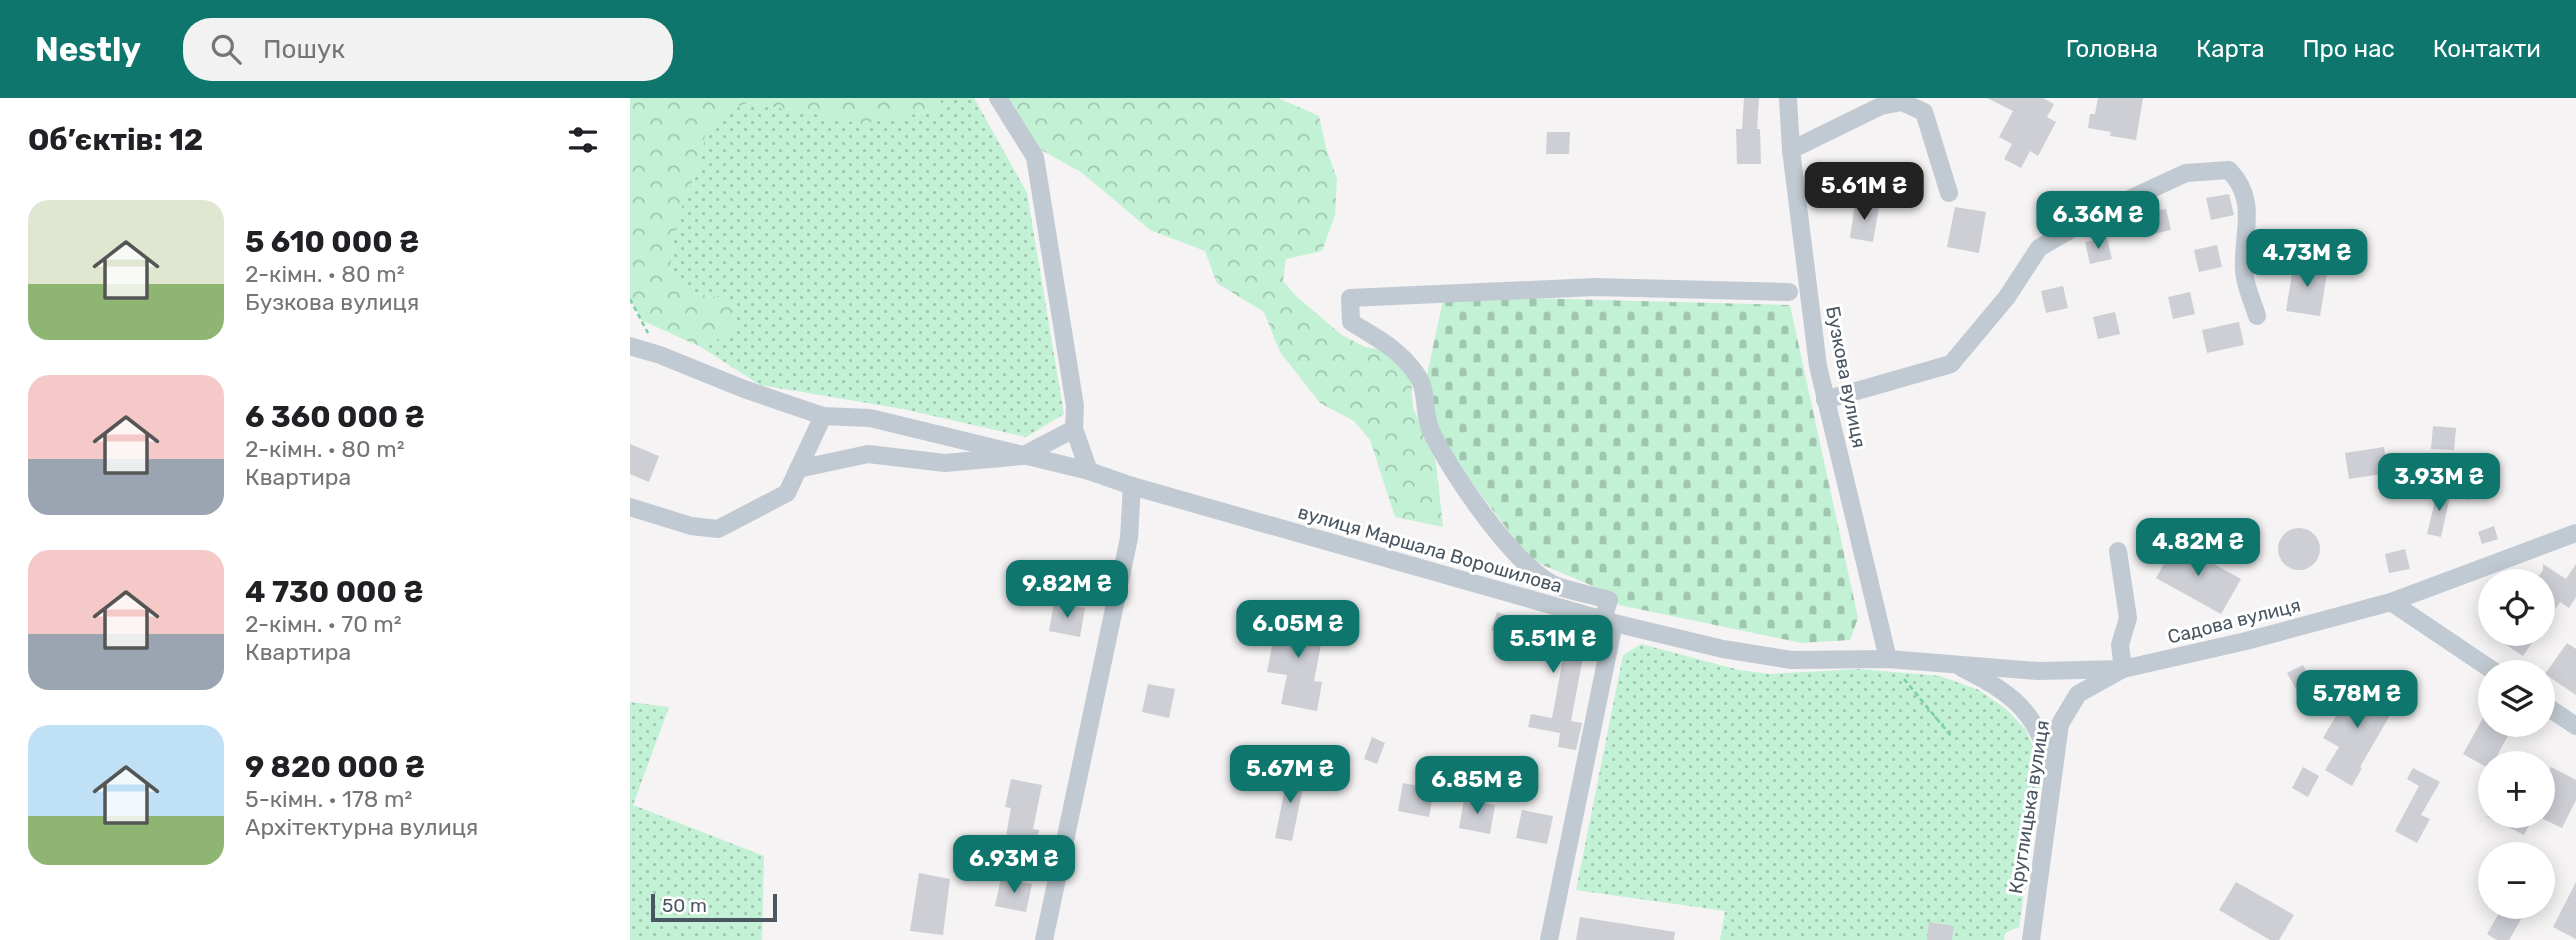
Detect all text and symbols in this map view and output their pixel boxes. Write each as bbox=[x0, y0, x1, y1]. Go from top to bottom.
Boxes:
search box bbox=[183, 18, 673, 81]
text: Nestly bbox=[35, 30, 141, 69]
icon: search bbox=[207, 30, 245, 68]
text: Пошук bbox=[263, 34, 345, 65]
text: Головна bbox=[2066, 35, 2158, 63]
text: Карта bbox=[2196, 35, 2264, 63]
text: Про нас bbox=[2302, 35, 2395, 63]
text: Контакти bbox=[2433, 35, 2541, 63]
icon: filters bbox=[564, 121, 602, 159]
text: Об’єктів: 12 bbox=[28, 122, 203, 158]
pin: 5.61M ₴ bbox=[1799, 162, 1929, 222]
text: 5.61M ₴ bbox=[1821, 171, 1907, 199]
pin: 6.36M ₴ bbox=[2033, 192, 2163, 251]
text: 6.36M ₴ bbox=[2052, 200, 2144, 228]
text: 5 610 000 ₴ bbox=[245, 224, 419, 260]
icon: home bbox=[84, 228, 168, 312]
pin: 4.73M ₴ bbox=[2242, 230, 2372, 289]
text: 4.73M ₴ bbox=[2262, 238, 2352, 266]
text: 2-кімн. · 80 m² bbox=[245, 260, 405, 288]
text: Бузкова вулиця bbox=[245, 288, 419, 316]
street label: Бузкова вулиця bbox=[1821, 304, 1871, 450]
text: 6 360 000 ₴ bbox=[245, 399, 425, 435]
icon: home bbox=[84, 403, 168, 487]
text: 2-кімн. · 80 m² bbox=[245, 435, 405, 463]
pin: 3.93M ₴ bbox=[2374, 454, 2504, 513]
text: 3.93M ₴ bbox=[2394, 462, 2484, 490]
text: Квартира bbox=[245, 463, 351, 491]
street label: вулиця Маршала Ворошилова bbox=[1295, 500, 1565, 598]
pin: 4.82M ₴ bbox=[2133, 518, 2263, 578]
text: 4.82M ₴ bbox=[2152, 527, 2244, 555]
pin: 9.82M ₴ bbox=[1002, 560, 1132, 620]
text: 9.82M ₴ bbox=[1022, 569, 1112, 597]
map controls bbox=[2478, 569, 2555, 919]
button: locate bbox=[2478, 569, 2555, 646]
text: 4 730 000 ₴ bbox=[245, 574, 424, 610]
icon: home bbox=[84, 578, 168, 662]
street label: Садова вулиця bbox=[2165, 593, 2303, 649]
pin: 6.05M ₴ bbox=[1233, 601, 1363, 660]
text: 6.05M ₴ bbox=[1252, 609, 1344, 637]
text: 2-кімн. · 70 m² bbox=[245, 610, 402, 638]
pin: 5.51M ₴ bbox=[1488, 616, 1618, 675]
text: 5.51M ₴ bbox=[1510, 624, 1596, 652]
text: Квартира bbox=[245, 638, 351, 666]
button: layers bbox=[2478, 660, 2555, 737]
pin: 5.78M ₴ bbox=[2292, 670, 2422, 730]
text: 5.78M ₴ bbox=[2313, 679, 2401, 707]
street label: Круглицька вулиця bbox=[2004, 719, 2054, 895]
pin: 5.67M ₴ bbox=[1225, 746, 1355, 805]
text: 9 820 000 ₴ bbox=[245, 749, 425, 785]
button: + bbox=[2478, 751, 2555, 828]
icon: home bbox=[84, 753, 168, 837]
text: 5.67M ₴ bbox=[1246, 754, 1334, 782]
pin: 6.85M ₴ bbox=[1412, 756, 1542, 816]
text: 6.85M ₴ bbox=[1431, 765, 1523, 793]
text: 5-кімн. · 178 m² bbox=[245, 785, 412, 813]
text: Архітектурна вулиця bbox=[245, 813, 478, 841]
pin: 6.93M ₴ bbox=[949, 836, 1079, 895]
button: − bbox=[2478, 842, 2555, 919]
text: 6.93M ₴ bbox=[969, 844, 1059, 872]
scale bar bbox=[651, 891, 777, 923]
text: 50 m bbox=[662, 894, 707, 917]

